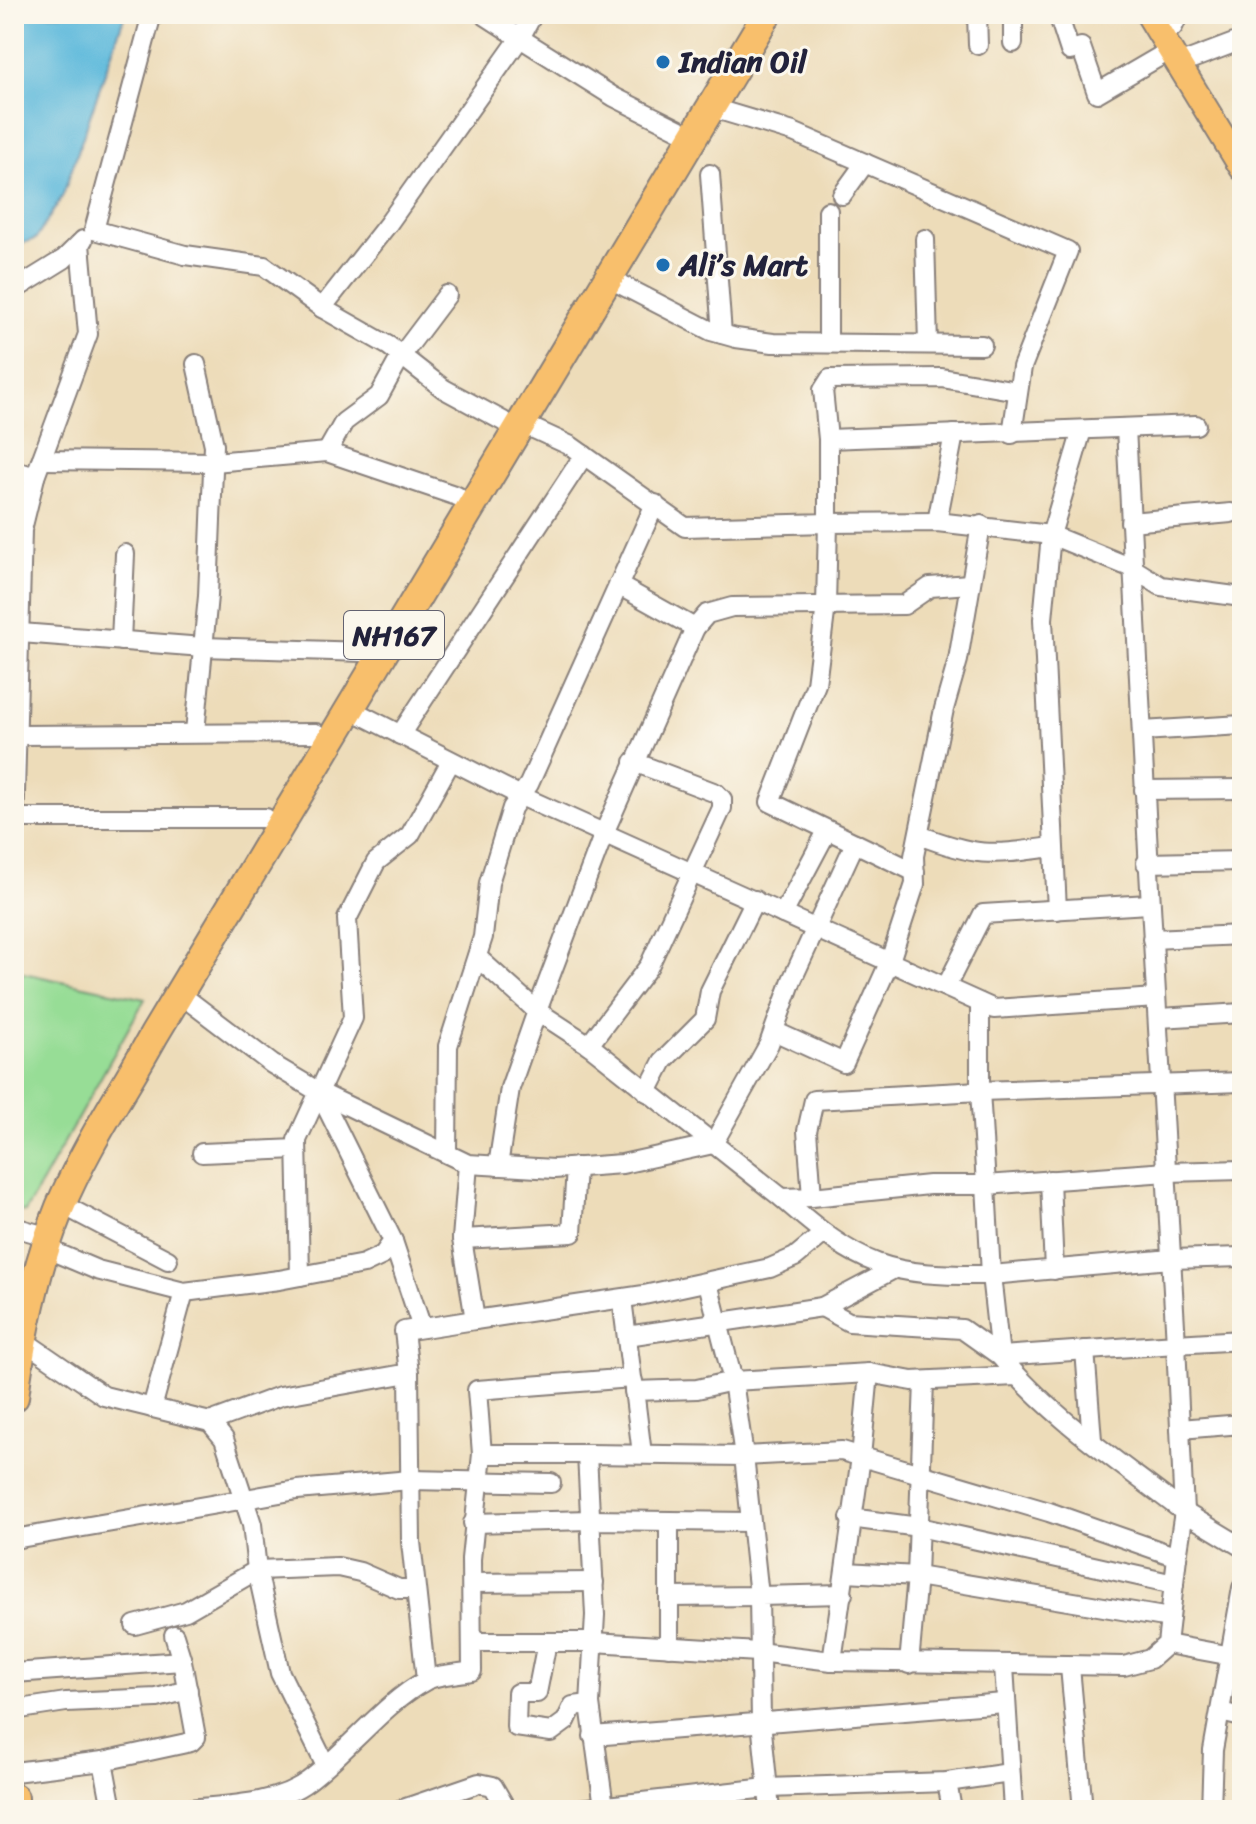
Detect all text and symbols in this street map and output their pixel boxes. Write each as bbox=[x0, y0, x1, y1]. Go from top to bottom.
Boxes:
place label: Indian Oil bbox=[677, 35, 808, 89]
marker: Indian Oil bbox=[654, 53, 672, 71]
place label: Ali’s Mart bbox=[677, 238, 808, 292]
marker: Ali’s Mart bbox=[654, 256, 672, 274]
road number: NH167 bbox=[344, 611, 444, 659]

